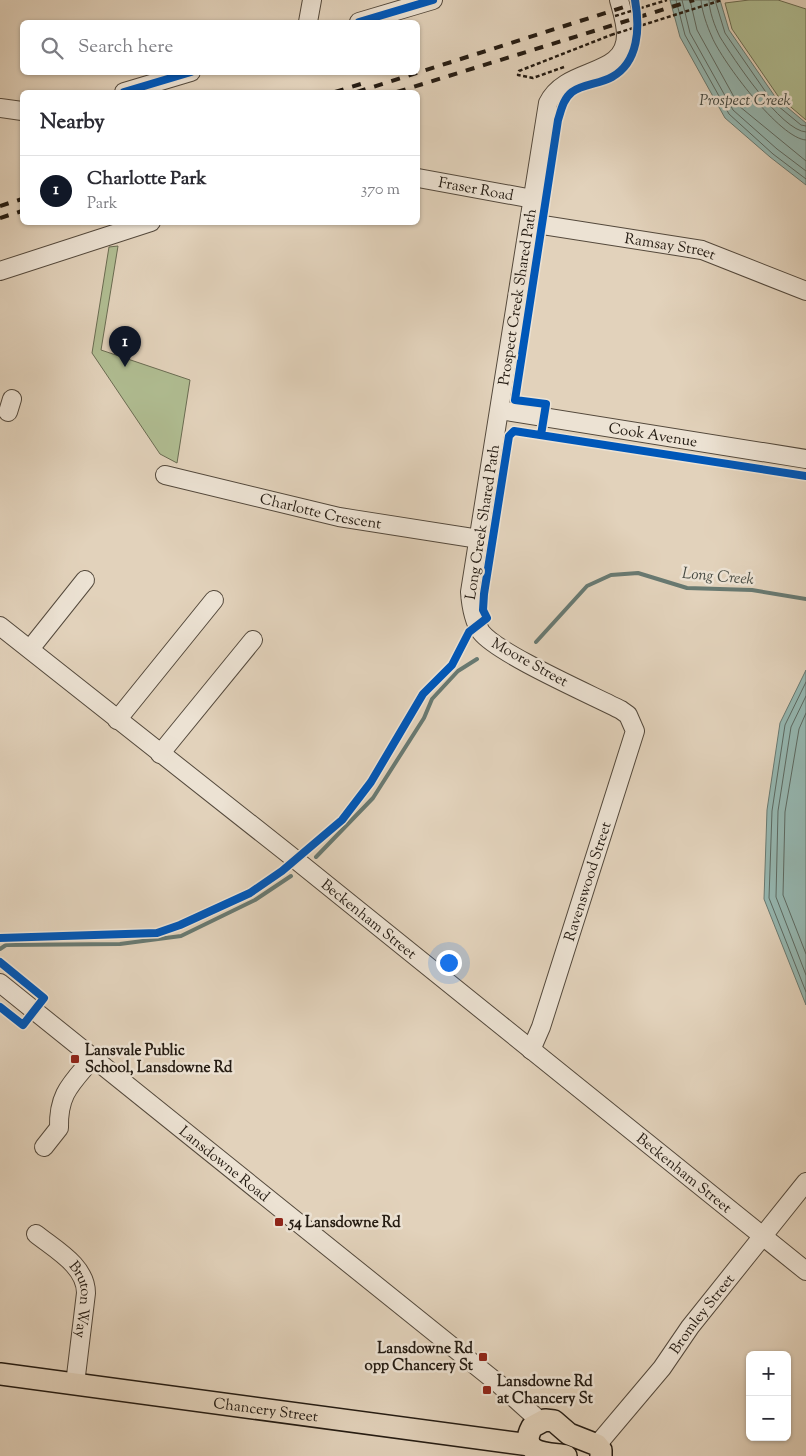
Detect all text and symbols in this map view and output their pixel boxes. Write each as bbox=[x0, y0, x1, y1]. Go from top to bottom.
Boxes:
search box bbox=[20, 20, 420, 75]
icon: search bbox=[38, 34, 66, 62]
text: Search here bbox=[78, 34, 173, 61]
water label: Prospect Creek bbox=[699, 90, 791, 113]
text: Nearby bbox=[40, 108, 105, 138]
text: Charlotte Park bbox=[87, 166, 207, 193]
street label: Fraser Road bbox=[436, 173, 516, 207]
text: 1 bbox=[53, 179, 59, 202]
text: 370 m bbox=[361, 179, 400, 202]
text: Park bbox=[87, 193, 118, 216]
street label: Prospect Creek Shared Path bbox=[494, 207, 543, 387]
street label: Ramsay Street bbox=[623, 229, 718, 266]
pin: 1 bbox=[109, 326, 141, 367]
street label: Cook Avenue bbox=[607, 419, 699, 453]
street label: Long Creek Shared Path bbox=[461, 443, 506, 601]
street label: Charlotte Crescent bbox=[257, 489, 383, 536]
water label: Long Creek bbox=[681, 563, 755, 592]
street label: Moore Street bbox=[487, 634, 571, 693]
street label: Ravenswood Street bbox=[560, 819, 618, 944]
street label: Beckenham Street bbox=[316, 875, 420, 965]
your location bbox=[436, 950, 462, 976]
place label: Lansvale Public School, Lansdowne Rd bbox=[85, 1041, 233, 1079]
marker: Lansvale Public School, Lansdowne Rd bbox=[69, 1053, 81, 1065]
street label: Lansdowne Road bbox=[174, 1122, 274, 1208]
street label: Beckenham Street bbox=[631, 1129, 736, 1219]
place label: 54 Lansdowne Rd bbox=[288, 1213, 401, 1234]
marker: 54 Lansdowne Rd bbox=[273, 1216, 285, 1228]
street label: Bruton Way bbox=[63, 1257, 95, 1340]
street label: Bromley Street bbox=[665, 1270, 740, 1359]
place label: Lansdowne Rd opp Chancery St bbox=[365, 1339, 474, 1377]
marker: Lansdowne Rd opp Chancery St bbox=[477, 1351, 489, 1363]
map controls bbox=[746, 1351, 791, 1441]
button: + bbox=[746, 1351, 791, 1396]
place label: Lansdowne Rd at Chancery St bbox=[497, 1372, 594, 1410]
marker: Lansdowne Rd at Chancery St bbox=[481, 1384, 493, 1396]
street label: Chancery Street bbox=[212, 1394, 319, 1428]
button: − bbox=[746, 1396, 791, 1441]

